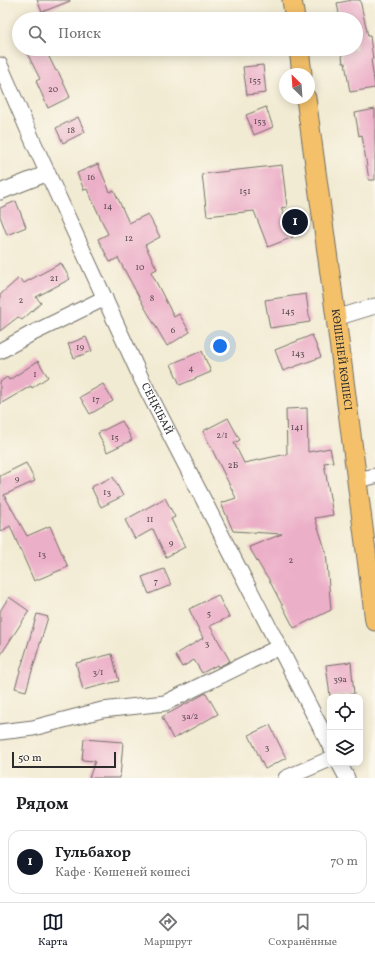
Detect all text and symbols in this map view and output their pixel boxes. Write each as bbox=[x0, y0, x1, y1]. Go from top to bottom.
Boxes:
search box bbox=[12, 12, 363, 56]
icon: search bbox=[26, 23, 48, 45]
text: Поиск bbox=[58, 24, 101, 45]
north arrow bbox=[279, 68, 315, 104]
house number: 155 bbox=[249, 74, 261, 87]
house number: 20 bbox=[48, 83, 59, 96]
house number: 153 bbox=[254, 115, 267, 128]
house number: 18 bbox=[67, 124, 75, 137]
house number: 16 bbox=[87, 171, 95, 184]
house number: 151 bbox=[239, 185, 251, 198]
house number: 14 bbox=[104, 200, 112, 213]
pin: 1 bbox=[282, 207, 308, 237]
house number: 12 bbox=[125, 232, 133, 245]
house number: 10 bbox=[136, 261, 145, 274]
house number: 21 bbox=[50, 272, 58, 285]
house number: 8 bbox=[150, 292, 155, 305]
house number: 2 bbox=[19, 294, 24, 307]
house number: 145 bbox=[282, 305, 294, 318]
street label: КӨШЕНЕЙ КӨШЕСІ bbox=[327, 308, 355, 411]
house number: 6 bbox=[171, 324, 176, 337]
your location bbox=[210, 336, 230, 356]
house number: 19 bbox=[76, 341, 84, 354]
house number: 143 bbox=[291, 347, 305, 360]
house number: 4 bbox=[188, 362, 194, 375]
house number: 1 bbox=[33, 368, 37, 381]
street label: СЕҢКІБАЙ bbox=[137, 380, 176, 437]
house number: 17 bbox=[92, 393, 100, 406]
house number: 141 bbox=[291, 421, 303, 434]
house number: 2/1 bbox=[216, 429, 228, 442]
house number: 15 bbox=[111, 431, 119, 444]
house number: 2Б bbox=[228, 459, 239, 472]
house number: 9 bbox=[15, 473, 20, 486]
house number: 13 bbox=[103, 486, 111, 499]
house number: 11 bbox=[147, 513, 153, 526]
house number: 9 bbox=[169, 537, 174, 550]
house number: 13 bbox=[38, 548, 46, 561]
house number: 2 bbox=[289, 554, 294, 567]
house number: 7 bbox=[154, 575, 158, 588]
house number: 5 bbox=[207, 607, 211, 620]
house number: 3 bbox=[205, 637, 210, 650]
house number: 3/1 bbox=[92, 666, 104, 679]
house number: 39а bbox=[333, 673, 347, 686]
map controls bbox=[327, 694, 363, 766]
button: locate bbox=[327, 694, 363, 730]
house number: 3а/2 bbox=[182, 710, 199, 723]
button: layers bbox=[327, 730, 363, 766]
house number: 3 bbox=[265, 741, 270, 754]
scale bar bbox=[12, 750, 116, 769]
text: 50 m bbox=[18, 751, 42, 766]
text: Рядом bbox=[16, 793, 69, 816]
text: Гульбахор bbox=[55, 843, 131, 864]
text: 1 bbox=[27, 853, 33, 871]
text: 70 m bbox=[330, 853, 358, 871]
text: Кафе · Көшеней көшесі bbox=[55, 864, 190, 882]
tab: Карта bbox=[38, 911, 68, 950]
tab: Маршрут bbox=[144, 911, 192, 950]
tab: Сохранённые bbox=[268, 911, 337, 950]

